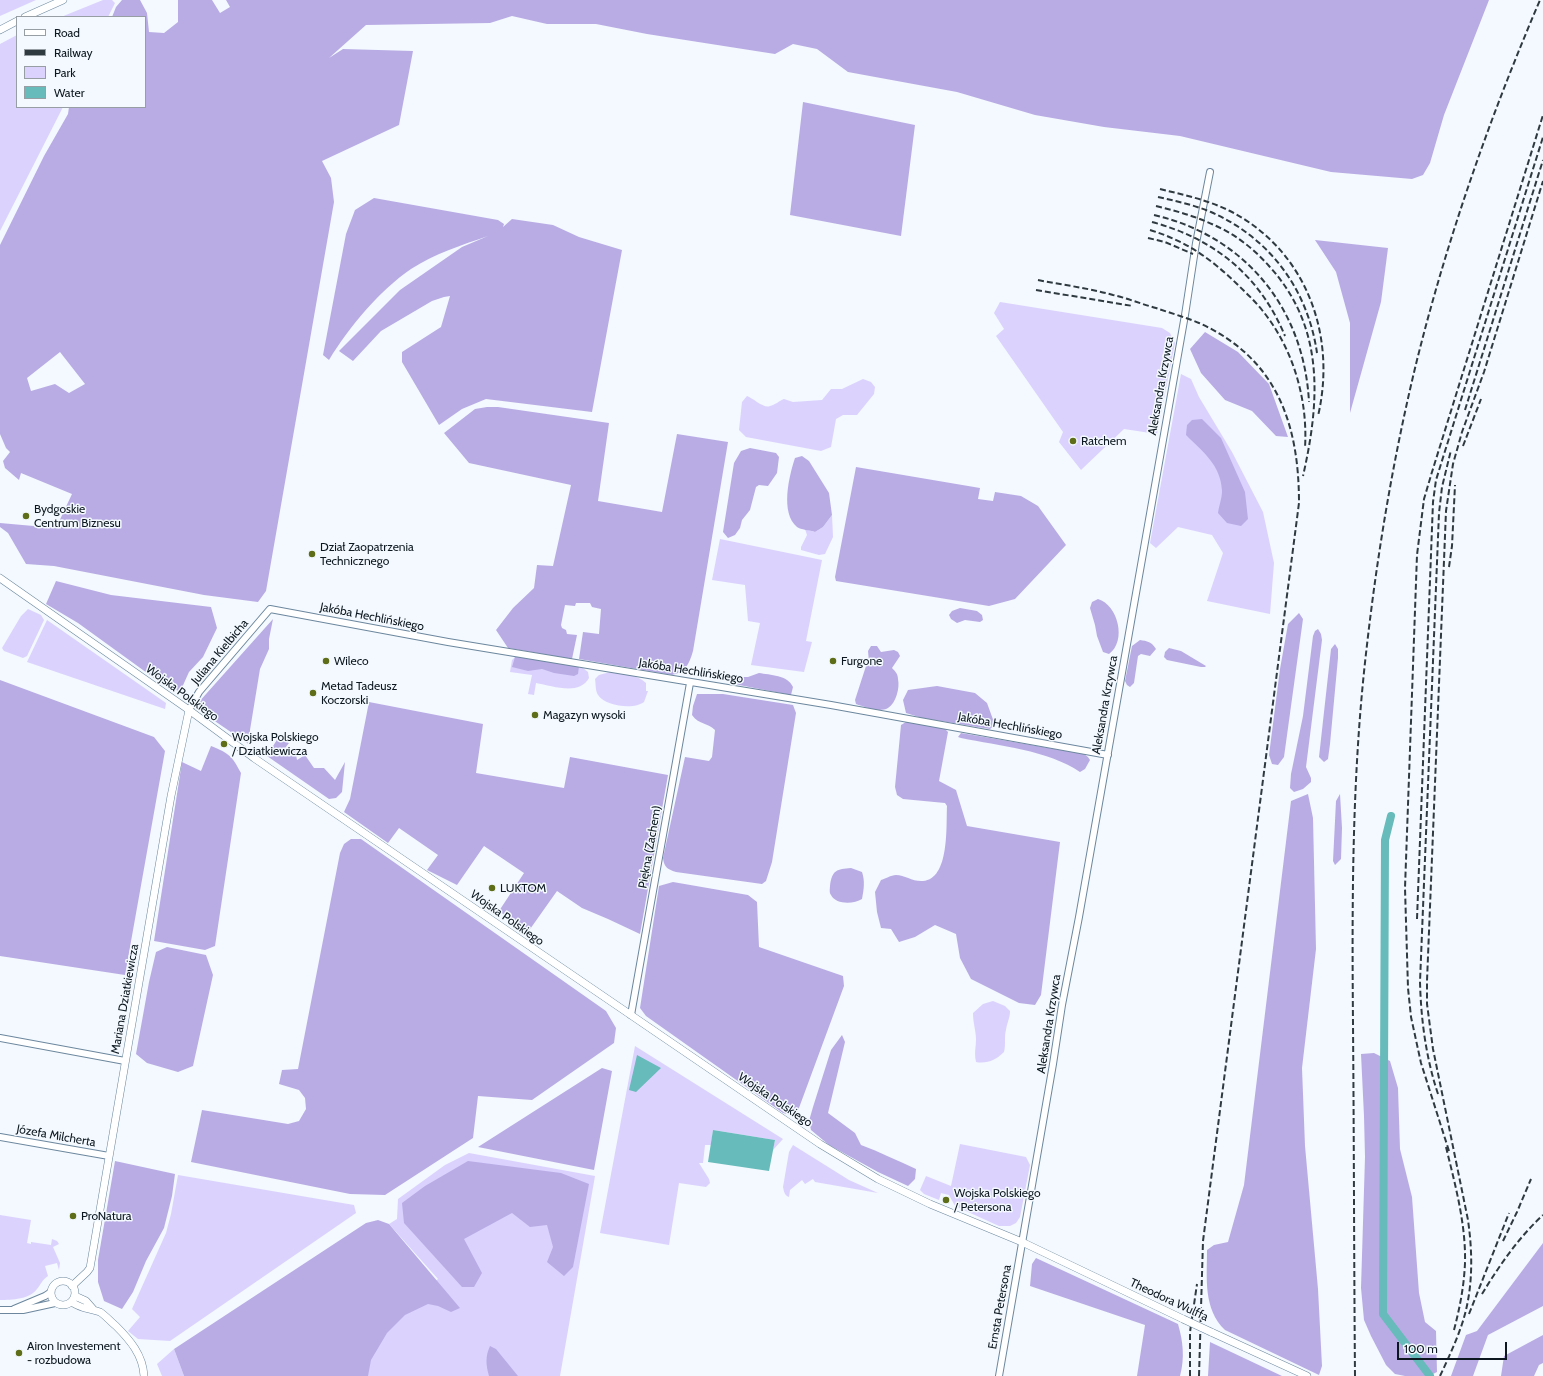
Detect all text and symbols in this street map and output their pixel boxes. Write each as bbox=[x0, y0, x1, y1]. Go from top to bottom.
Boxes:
legend bbox=[16, 16, 146, 108]
text: Road bbox=[54, 25, 80, 40]
text: Railway bbox=[54, 45, 92, 60]
text: Park bbox=[54, 65, 76, 80]
text: Water bbox=[54, 85, 84, 100]
street label: Aleksandra Krzywca bbox=[1145, 336, 1177, 436]
place label: Ratchem bbox=[1081, 434, 1126, 448]
marker: Ratchem bbox=[1068, 436, 1078, 446]
place label: Bydgoskie Centrum Biznesu bbox=[34, 502, 121, 530]
marker: Bydgoskie Centrum Biznesu bbox=[21, 511, 31, 521]
place label: Dział Zaopatrzenia Technicznego bbox=[320, 540, 414, 568]
marker: Dział Zaopatrzenia Technicznego bbox=[307, 549, 317, 559]
street label: Jakóba Hechlińskiego bbox=[319, 600, 425, 634]
street label: Juliana Kielbicha bbox=[188, 616, 252, 688]
place label: Wileco bbox=[334, 654, 369, 668]
place label: Furgone bbox=[841, 654, 882, 668]
street label: Aleksandra Krzywca bbox=[1089, 655, 1121, 755]
marker: Wileco bbox=[321, 656, 331, 666]
street label: Jakóba Hechlińskiego bbox=[638, 656, 744, 686]
marker: Furgone bbox=[828, 656, 838, 666]
street label: Wojska Polskiego bbox=[143, 662, 221, 724]
place label: Metad Tadeusz Koczorski bbox=[321, 679, 397, 707]
marker: Metad Tadeusz Koczorski bbox=[308, 688, 318, 698]
place label: Magazyn wysoki bbox=[543, 708, 625, 722]
marker: Magazyn wysoki bbox=[530, 710, 540, 720]
street label: Jakóba Hechlińskiego bbox=[957, 710, 1063, 742]
place label: Wojska Polskiego / Dziatkiewicza bbox=[232, 730, 319, 758]
marker: Wojska Polskiego / Dziatkiewicza bbox=[219, 739, 229, 749]
street label: Piękna (Zachem) bbox=[636, 804, 664, 890]
place label: LUKTOM bbox=[500, 881, 546, 895]
marker: LUKTOM bbox=[487, 883, 497, 893]
street label: Wojska Polskiego bbox=[467, 887, 547, 949]
street label: Mariana Dziatkiewicza bbox=[108, 943, 142, 1055]
street label: Aleksandra Krzywca bbox=[1034, 973, 1064, 1075]
street label: Wojska Polskiego bbox=[735, 1070, 815, 1130]
street label: Józefa Milcherta bbox=[15, 1122, 97, 1150]
place label: Wojska Polskiego / Petersona bbox=[954, 1186, 1041, 1214]
marker: Wojska Polskiego / Petersona bbox=[941, 1195, 951, 1205]
place label: ProNatura bbox=[81, 1209, 132, 1223]
marker: ProNatura bbox=[68, 1211, 78, 1221]
street label: Ernsta Petersona bbox=[986, 1264, 1014, 1350]
street label: Theodora Wulffa bbox=[1128, 1276, 1210, 1324]
scale bar bbox=[1399, 1334, 1509, 1360]
place label: Airon Investement - rozbudowa bbox=[27, 1339, 120, 1367]
text: 100 m bbox=[1404, 1341, 1438, 1356]
marker: Airon Investement - rozbudowa bbox=[14, 1348, 24, 1358]

